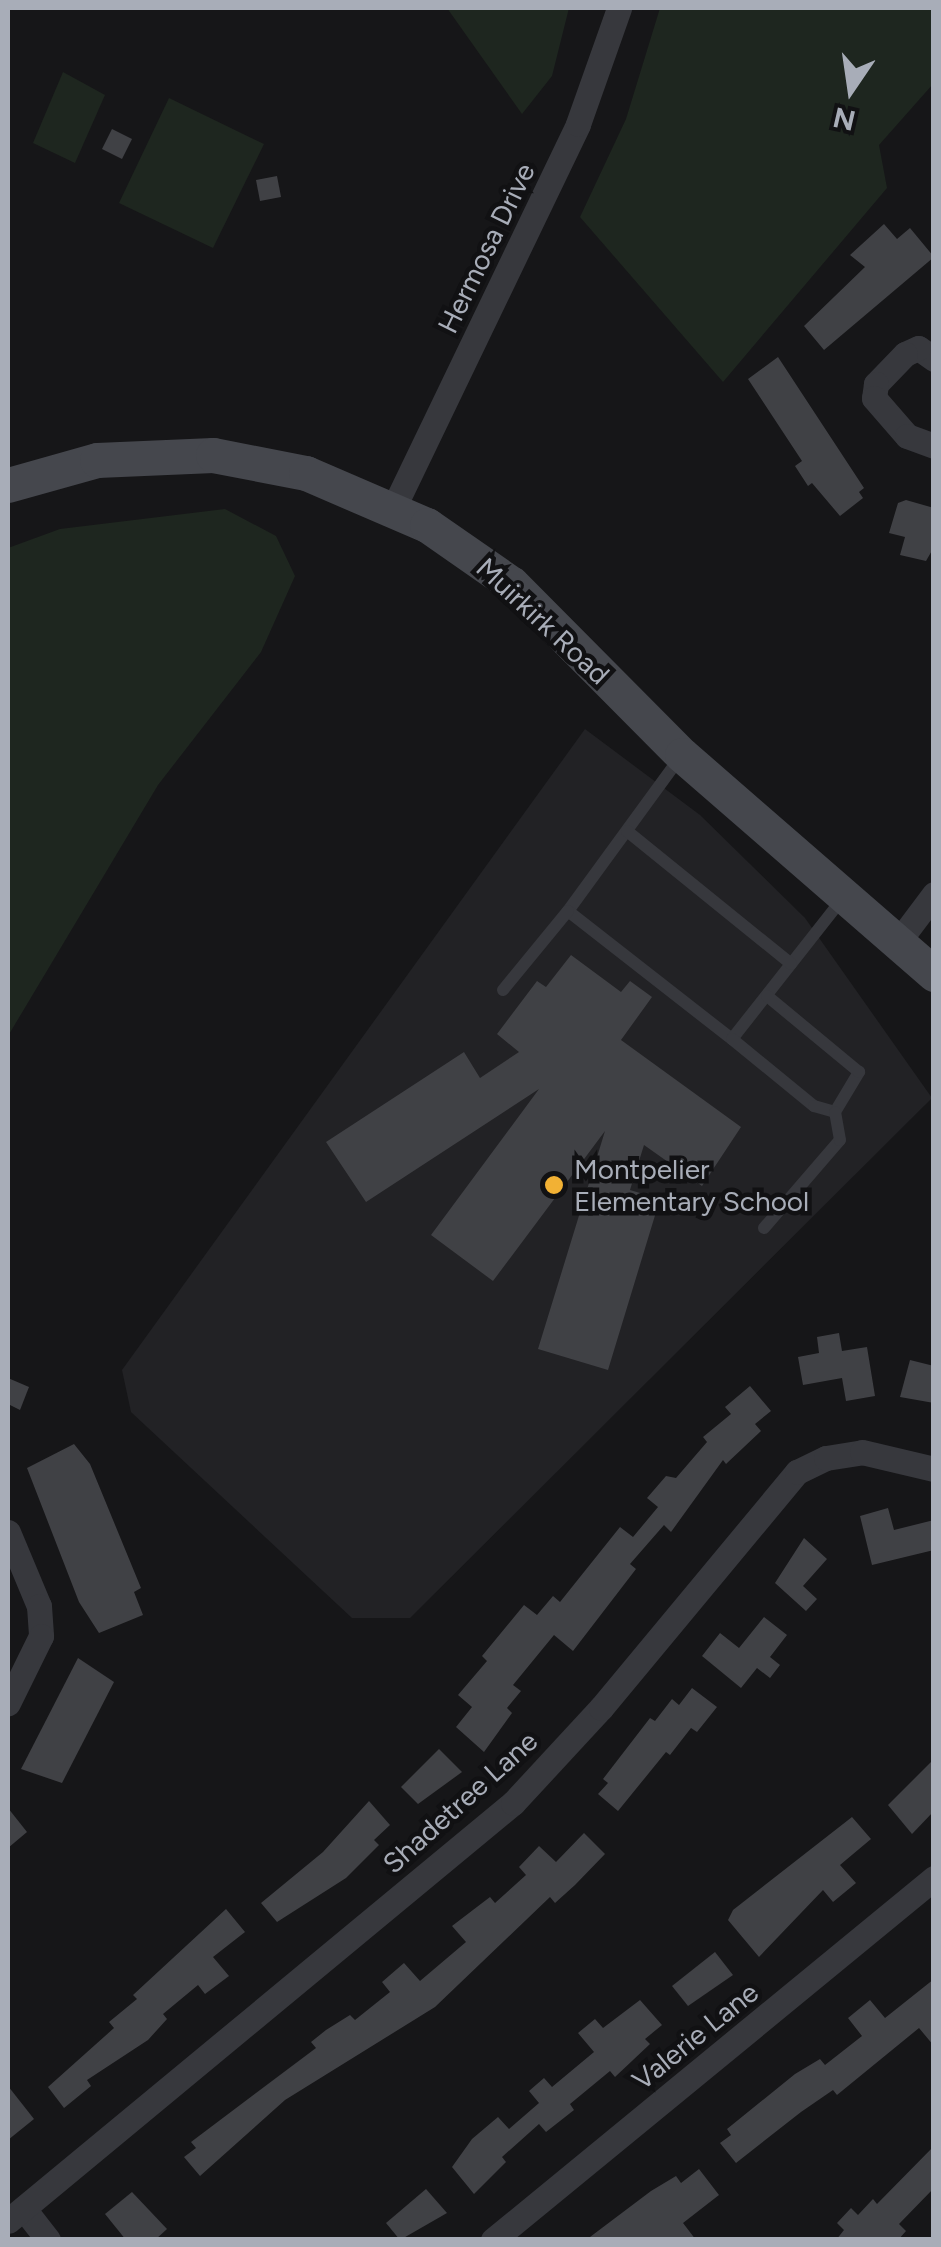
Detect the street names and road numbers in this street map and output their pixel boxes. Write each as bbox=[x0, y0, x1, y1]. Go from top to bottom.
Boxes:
street label: Hermosa Drive bbox=[430, 158, 542, 338]
street label: Muirkirk Road bbox=[469, 551, 617, 691]
street label: Shadetree Lane bbox=[376, 1724, 544, 1880]
street label: Valerie Lane bbox=[625, 1975, 765, 2097]

